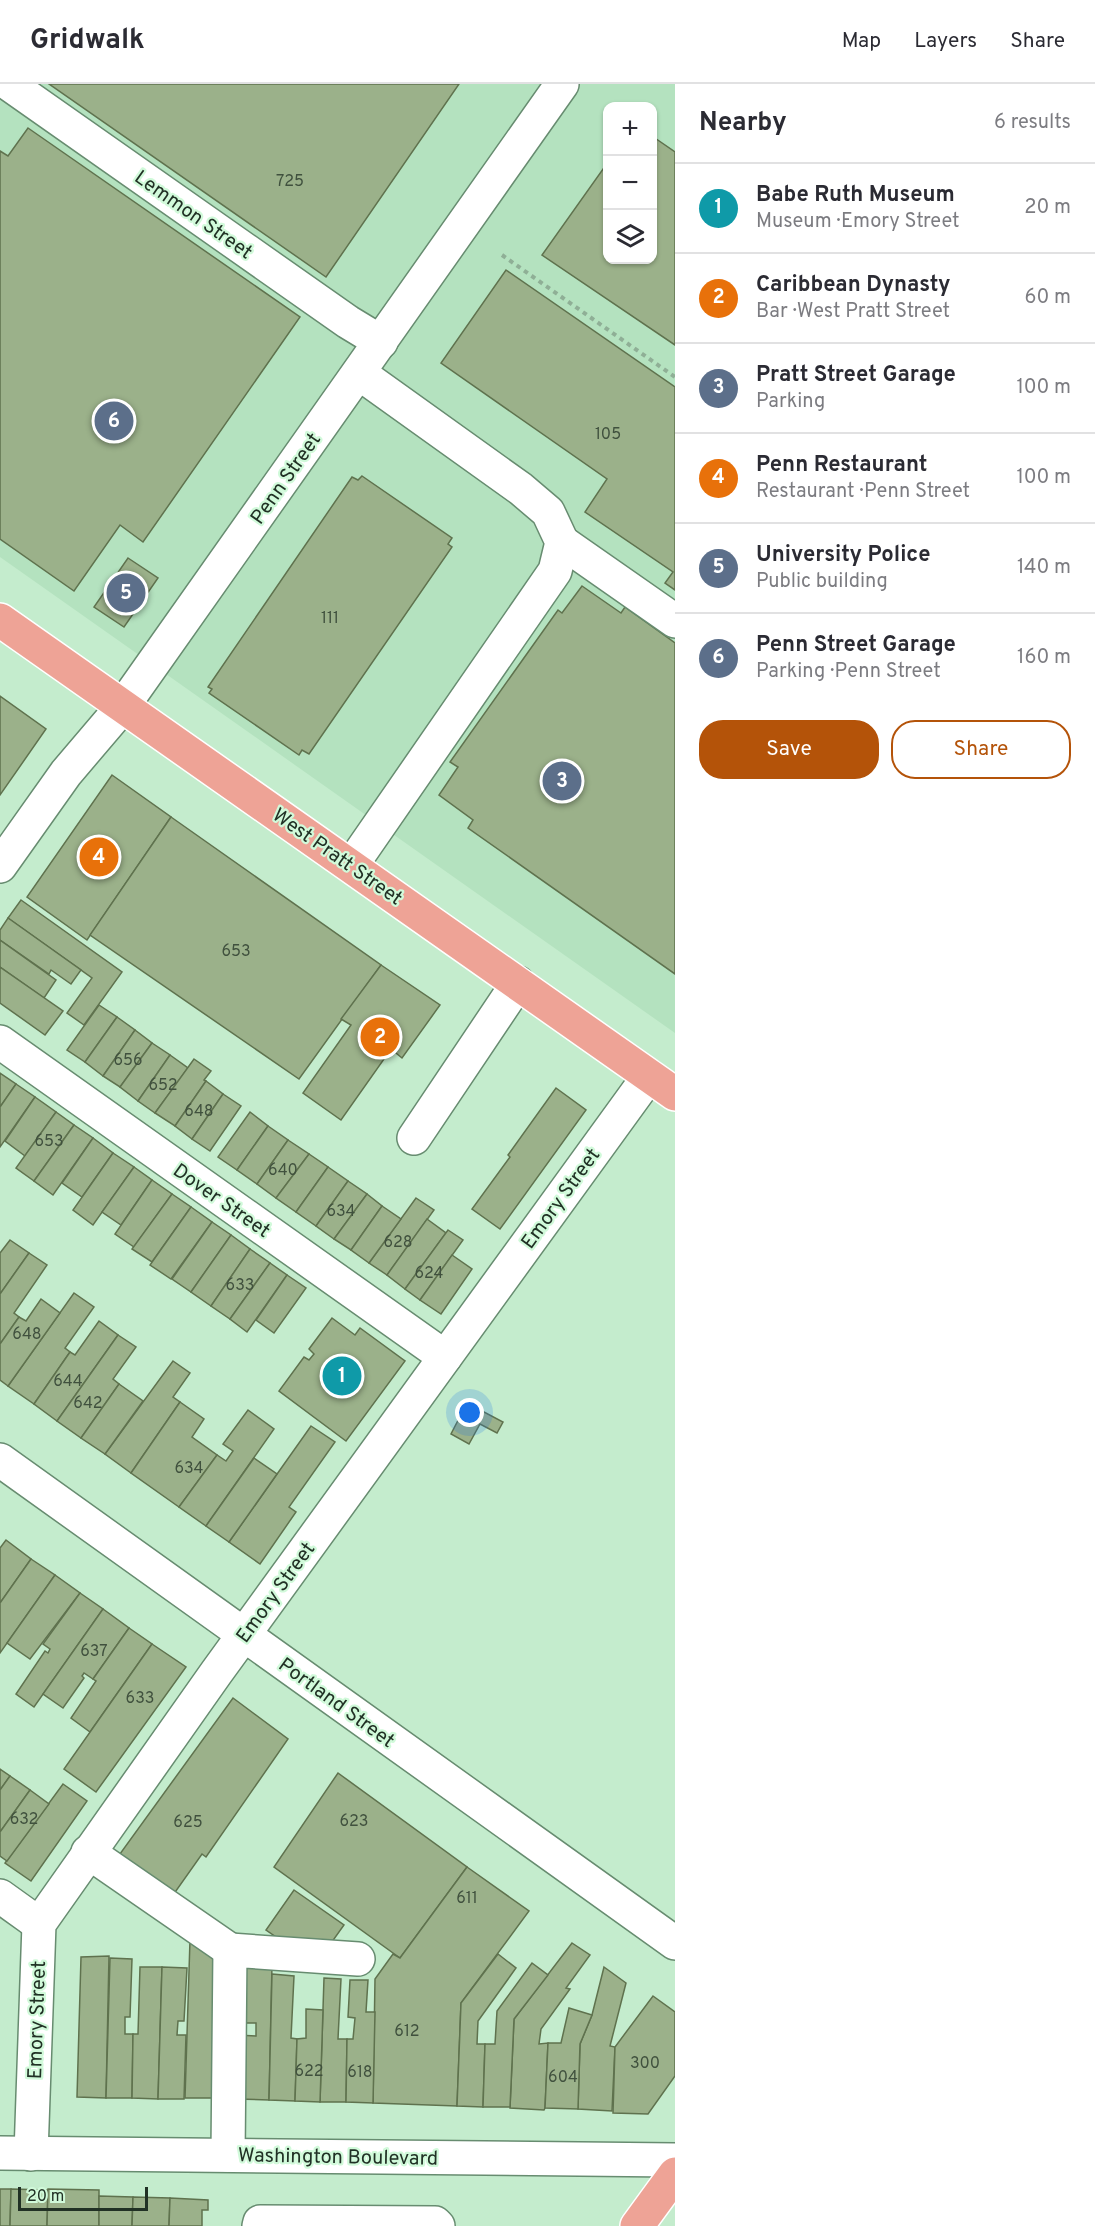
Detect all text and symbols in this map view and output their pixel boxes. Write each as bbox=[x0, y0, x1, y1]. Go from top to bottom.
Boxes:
text: Gridwalk bbox=[30, 23, 145, 59]
text: Map bbox=[842, 28, 881, 55]
text: Layers bbox=[914, 28, 977, 55]
text: Share bbox=[1010, 28, 1065, 55]
map controls bbox=[603, 102, 657, 264]
button: + bbox=[603, 102, 657, 156]
text: Nearby bbox=[699, 107, 787, 140]
text: 6 results bbox=[994, 110, 1071, 136]
button: − bbox=[603, 156, 657, 210]
street label: Lemmon Street bbox=[129, 165, 257, 266]
house number: 725 bbox=[276, 172, 304, 192]
text: Babe Ruth Museum bbox=[756, 182, 955, 209]
text: 1 bbox=[715, 195, 723, 221]
text: 20 m bbox=[1024, 195, 1071, 221]
text: Museum · Emory Street bbox=[756, 209, 960, 235]
button: layers bbox=[603, 210, 657, 264]
text: Caribbean Dynasty bbox=[756, 272, 951, 299]
text: 2 bbox=[712, 285, 725, 311]
text: 60 m bbox=[1025, 285, 1071, 311]
text: Bar · West Pratt Street bbox=[756, 299, 950, 325]
text: Pratt Street Garage bbox=[756, 362, 956, 389]
text: 3 bbox=[713, 375, 725, 401]
text: 100 m bbox=[1016, 375, 1071, 401]
text: Parking bbox=[756, 389, 825, 415]
pin: 6 bbox=[94, 398, 134, 444]
house number: 105 bbox=[595, 425, 621, 445]
street label: Penn Street bbox=[246, 428, 328, 530]
text: Penn Restaurant bbox=[756, 452, 927, 479]
text: 4 bbox=[712, 465, 725, 491]
text: 100 m bbox=[1016, 465, 1071, 491]
text: Restaurant · Penn Street bbox=[756, 479, 970, 505]
text: University Police bbox=[756, 542, 930, 569]
text: 5 bbox=[712, 555, 725, 581]
text: 140 m bbox=[1017, 555, 1071, 581]
text: Public building bbox=[756, 569, 888, 595]
pin: 5 bbox=[106, 570, 146, 616]
house number: 111 bbox=[321, 609, 339, 629]
text: Penn Street Garage bbox=[756, 632, 956, 659]
text: 6 bbox=[712, 645, 725, 671]
text: 160 m bbox=[1017, 645, 1071, 671]
text: Parking · Penn Street bbox=[756, 659, 941, 685]
button: Save bbox=[699, 720, 879, 779]
button: Share bbox=[891, 720, 1071, 779]
pin: 3 bbox=[542, 758, 582, 804]
street label: West Pratt Street bbox=[267, 803, 407, 912]
pin: 4 bbox=[80, 834, 118, 880]
house number: 653 bbox=[221, 942, 251, 962]
pin: 2 bbox=[360, 1014, 400, 1060]
house number: 656 bbox=[113, 1051, 143, 1071]
house number: 652 bbox=[148, 1076, 178, 1096]
house number: 648 bbox=[184, 1102, 214, 1122]
house number: 653 bbox=[34, 1132, 64, 1152]
street label: Emory Street bbox=[516, 1144, 607, 1255]
street label: Dover Street bbox=[167, 1159, 275, 1245]
house number: 640 bbox=[268, 1161, 298, 1181]
house number: 634 bbox=[326, 1202, 356, 1222]
house number: 628 bbox=[383, 1233, 413, 1253]
house number: 624 bbox=[414, 1264, 444, 1284]
house number: 633 bbox=[226, 1276, 254, 1296]
house number: 648 bbox=[12, 1325, 42, 1345]
pin: 1 bbox=[322, 1354, 362, 1398]
house number: 644 bbox=[53, 1372, 83, 1392]
house number: 642 bbox=[73, 1394, 103, 1414]
your location bbox=[455, 1398, 484, 1427]
house number: 634 bbox=[174, 1459, 204, 1479]
street label: Emory Street bbox=[231, 1538, 322, 1649]
house number: 637 bbox=[80, 1642, 108, 1662]
street label: Portland Street bbox=[273, 1653, 399, 1755]
house number: 633 bbox=[126, 1689, 154, 1709]
house number: 632 bbox=[10, 1810, 38, 1830]
house number: 623 bbox=[340, 1812, 368, 1832]
house number: 625 bbox=[173, 1813, 203, 1833]
house number: 611 bbox=[456, 1889, 478, 1909]
street label: Emory Street bbox=[23, 1960, 53, 2080]
house number: 612 bbox=[394, 2022, 420, 2042]
house number: 300 bbox=[630, 2054, 660, 2074]
house number: 622 bbox=[294, 2062, 324, 2082]
house number: 618 bbox=[347, 2063, 373, 2083]
house number: 604 bbox=[548, 2068, 578, 2088]
street label: Washington Boulevard bbox=[238, 2143, 438, 2173]
scale bar bbox=[18, 2184, 148, 2212]
text: 20 m bbox=[27, 2187, 64, 2207]

